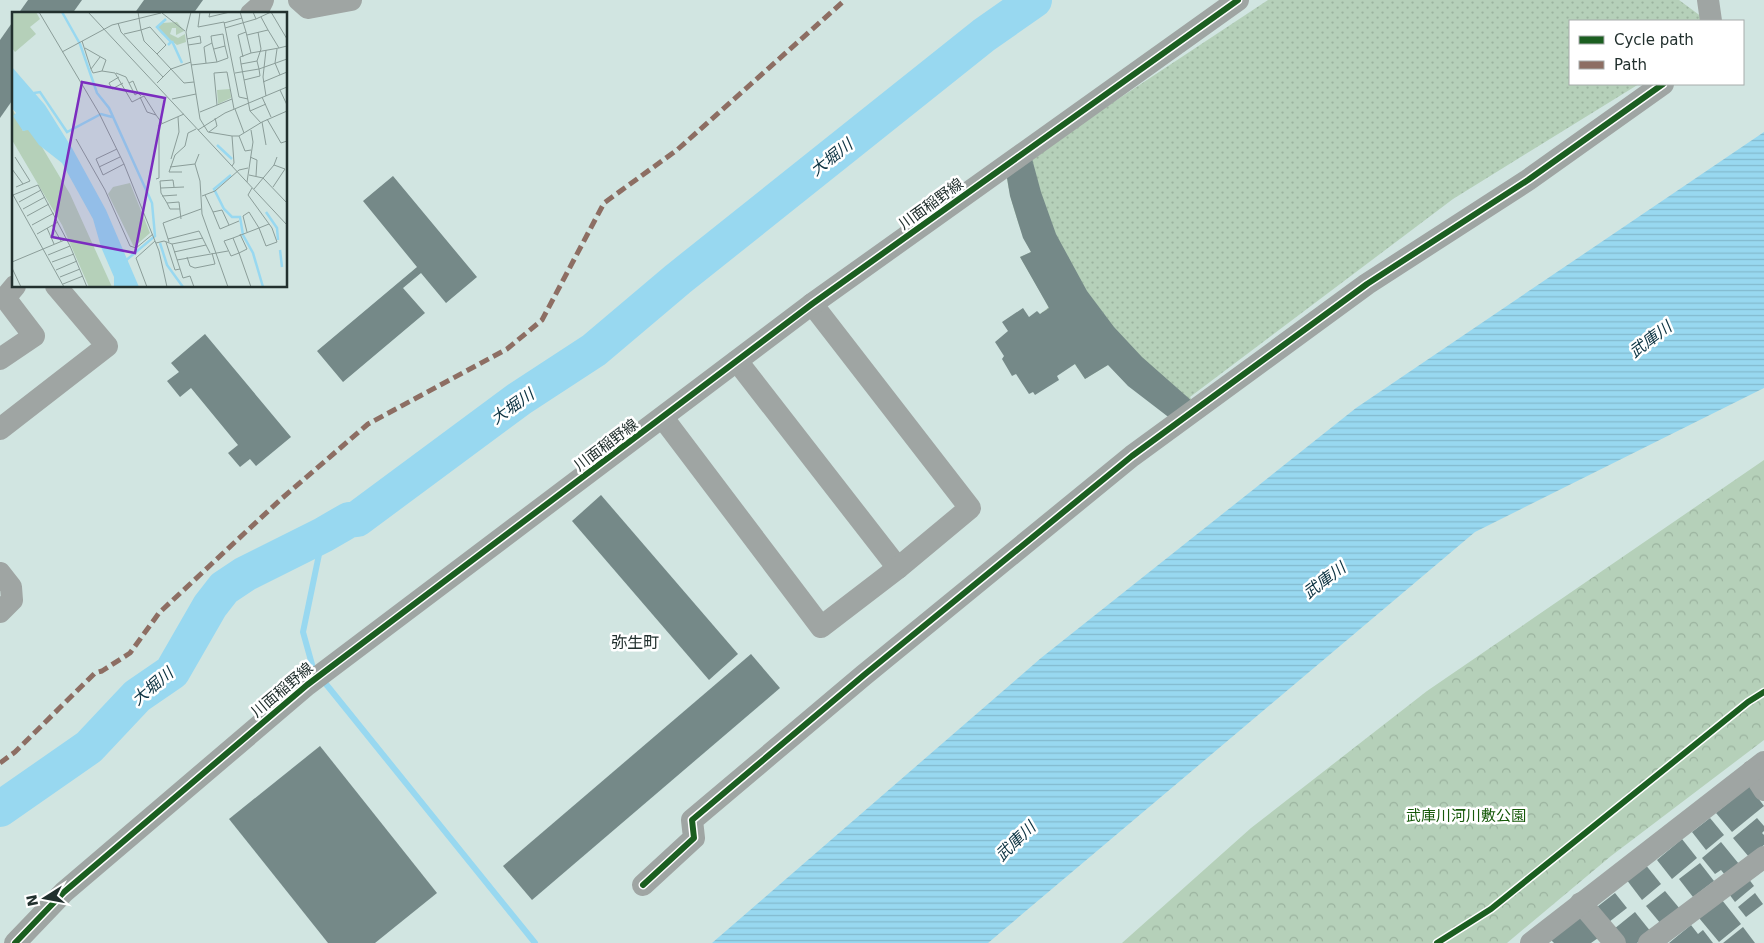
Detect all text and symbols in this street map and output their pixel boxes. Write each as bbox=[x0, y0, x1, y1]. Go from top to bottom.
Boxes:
inset map bbox=[12, 12, 288, 288]
legend bbox=[1569, 20, 1744, 85]
text: Cycle path bbox=[1614, 31, 1694, 49]
text: Path bbox=[1614, 56, 1647, 74]
water label: 大堀川 bbox=[807, 134, 858, 180]
street label: 川面稲野線 bbox=[895, 175, 967, 233]
water label: 武庫川 bbox=[1625, 316, 1677, 361]
water label: 大堀川 bbox=[487, 384, 539, 428]
street label: 川面稲野線 bbox=[571, 415, 641, 475]
water label: 武庫川 bbox=[1299, 557, 1351, 602]
district label: 弥生町 bbox=[611, 633, 659, 652]
street label: 川面稲野線 bbox=[247, 659, 317, 721]
water label: 大堀川 bbox=[128, 662, 178, 709]
park label: 武庫川河川敷公園 bbox=[1406, 807, 1526, 825]
water label: 武庫川 bbox=[991, 816, 1041, 865]
north arrow bbox=[20, 873, 70, 923]
text: N bbox=[23, 893, 41, 908]

